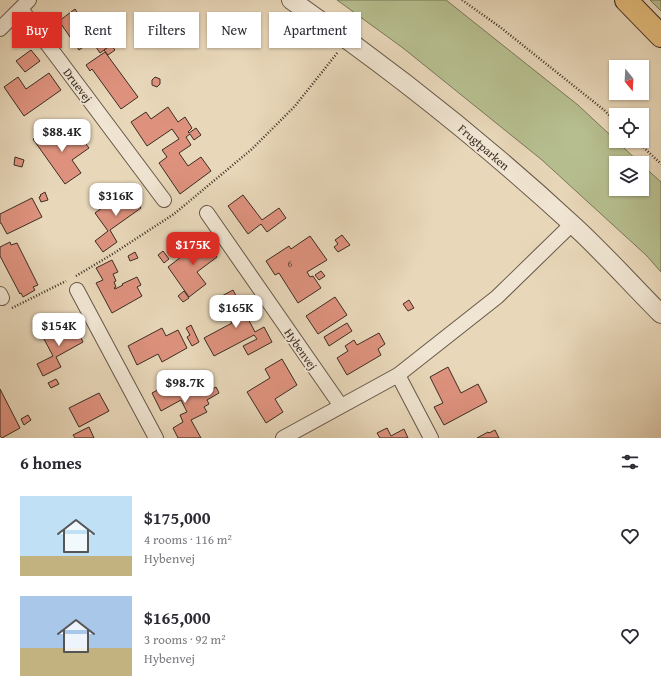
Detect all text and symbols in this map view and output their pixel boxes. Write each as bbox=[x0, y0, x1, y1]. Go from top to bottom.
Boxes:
chip: Buy bbox=[12, 12, 62, 48]
chip: Rent bbox=[70, 12, 126, 48]
chip: Filters bbox=[134, 12, 199, 48]
chip: New bbox=[207, 12, 261, 48]
chip: Apartment bbox=[269, 12, 361, 48]
north arrow bbox=[609, 60, 649, 100]
map controls bbox=[609, 60, 649, 196]
street label: Druevej bbox=[60, 64, 96, 106]
button: locate bbox=[609, 108, 649, 148]
pin: $88.4K bbox=[29, 119, 95, 153]
street label: Frugtparken bbox=[455, 120, 513, 174]
text: $88.4K bbox=[43, 122, 81, 141]
button: layers bbox=[609, 156, 649, 196]
pin: $316K bbox=[88, 183, 144, 217]
text: $316K bbox=[98, 186, 134, 205]
pin: $175K bbox=[165, 232, 221, 266]
text: $175K bbox=[175, 235, 211, 254]
house number: 6 bbox=[288, 256, 293, 271]
pin: $165K bbox=[208, 295, 264, 329]
text: $165K bbox=[218, 298, 254, 317]
pin: $154K bbox=[31, 313, 87, 347]
text: $154K bbox=[41, 316, 77, 335]
street label: Hybenvej bbox=[281, 325, 321, 373]
pin: $98.7K bbox=[152, 370, 218, 404]
text: $98.7K bbox=[166, 373, 204, 392]
text: 6 homes bbox=[20, 450, 82, 475]
icon: filters bbox=[619, 451, 641, 473]
text: $175,000 bbox=[144, 505, 210, 530]
icon: home bbox=[52, 512, 100, 560]
icon: heart bbox=[619, 525, 641, 547]
text: 4 rooms · 116 m² bbox=[144, 530, 232, 549]
text: Hybenvej bbox=[144, 549, 195, 568]
text: $165,000 bbox=[144, 605, 210, 630]
icon: home bbox=[52, 612, 100, 660]
icon: heart bbox=[619, 625, 641, 647]
text: 3 rooms · 92 m² bbox=[144, 630, 226, 649]
text: Hybenvej bbox=[144, 649, 195, 668]

